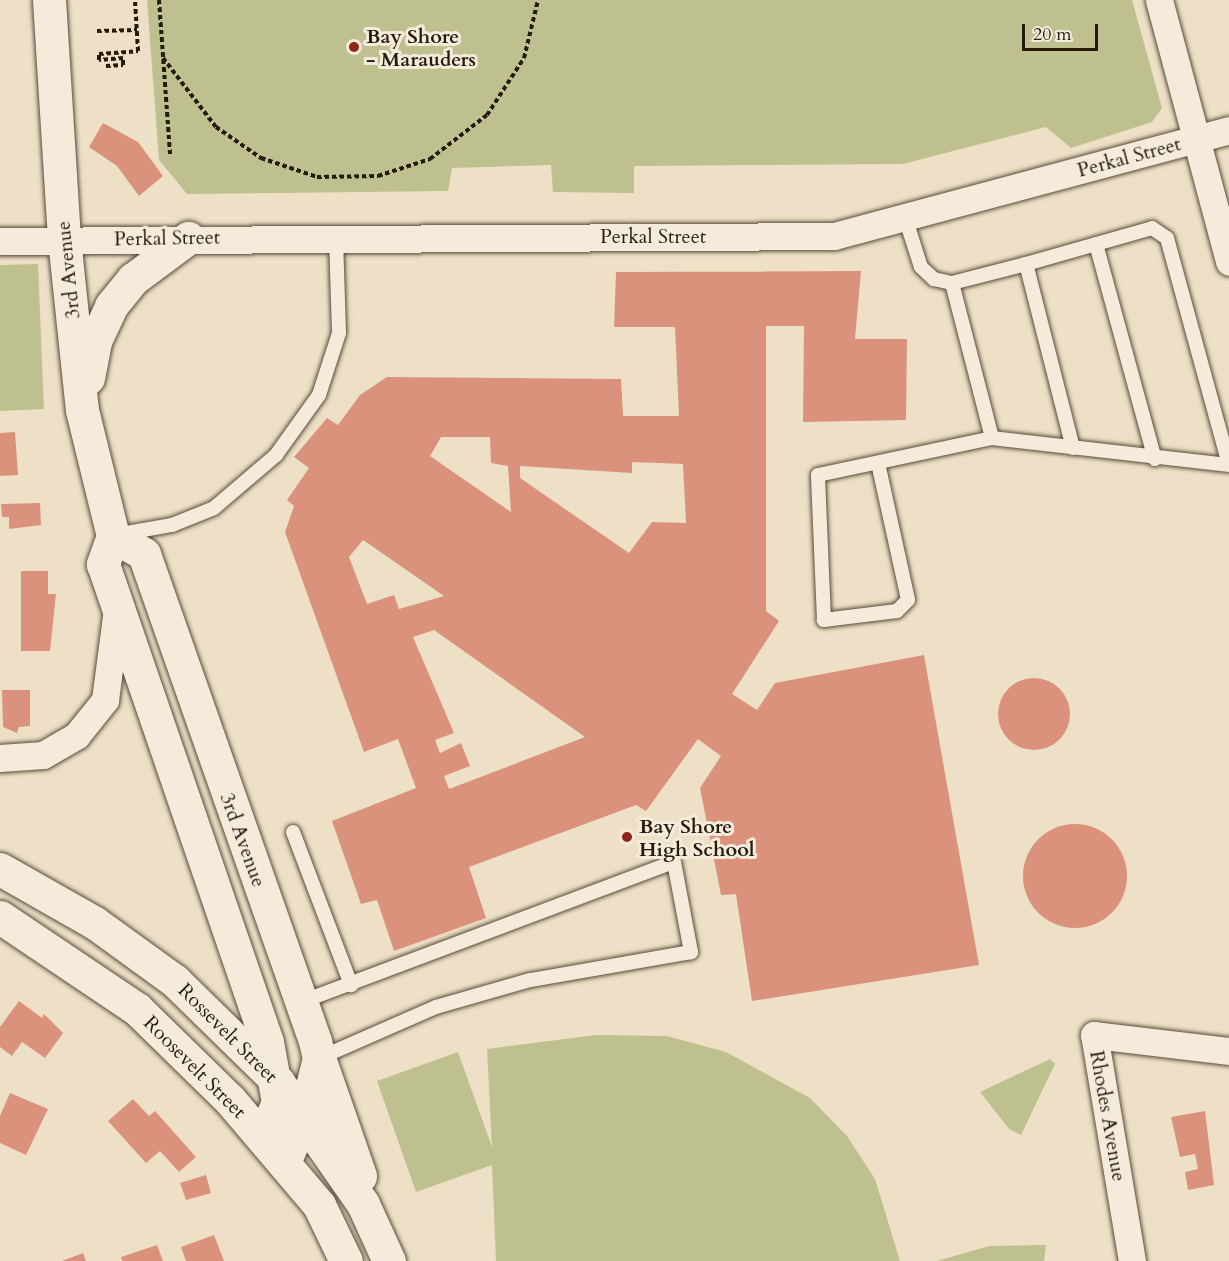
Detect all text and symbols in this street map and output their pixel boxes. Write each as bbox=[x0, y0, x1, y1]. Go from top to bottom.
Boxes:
scale bar bbox=[1025, 12, 1102, 50]
text: 20 m bbox=[1033, 22, 1072, 47]
place label: Bay Shore - Marauders bbox=[366, 24, 476, 71]
marker: Bay Shore - Marauders bbox=[347, 40, 361, 54]
street label: Perkal Street bbox=[1075, 132, 1183, 182]
street label: 3rd Avenue bbox=[51, 220, 85, 320]
street label: Perkal Street bbox=[600, 224, 706, 248]
street label: Perkal Street bbox=[114, 225, 220, 251]
street label: 3rd Avenue bbox=[215, 790, 271, 890]
place label: Bay Shore High School bbox=[639, 814, 755, 861]
marker: Bay Shore High School bbox=[620, 830, 634, 844]
street label: Rossevelt Street bbox=[173, 978, 283, 1088]
street label: Roosevelt Street bbox=[139, 1011, 251, 1123]
street label: Rhodes Avenue bbox=[1085, 1049, 1131, 1183]

